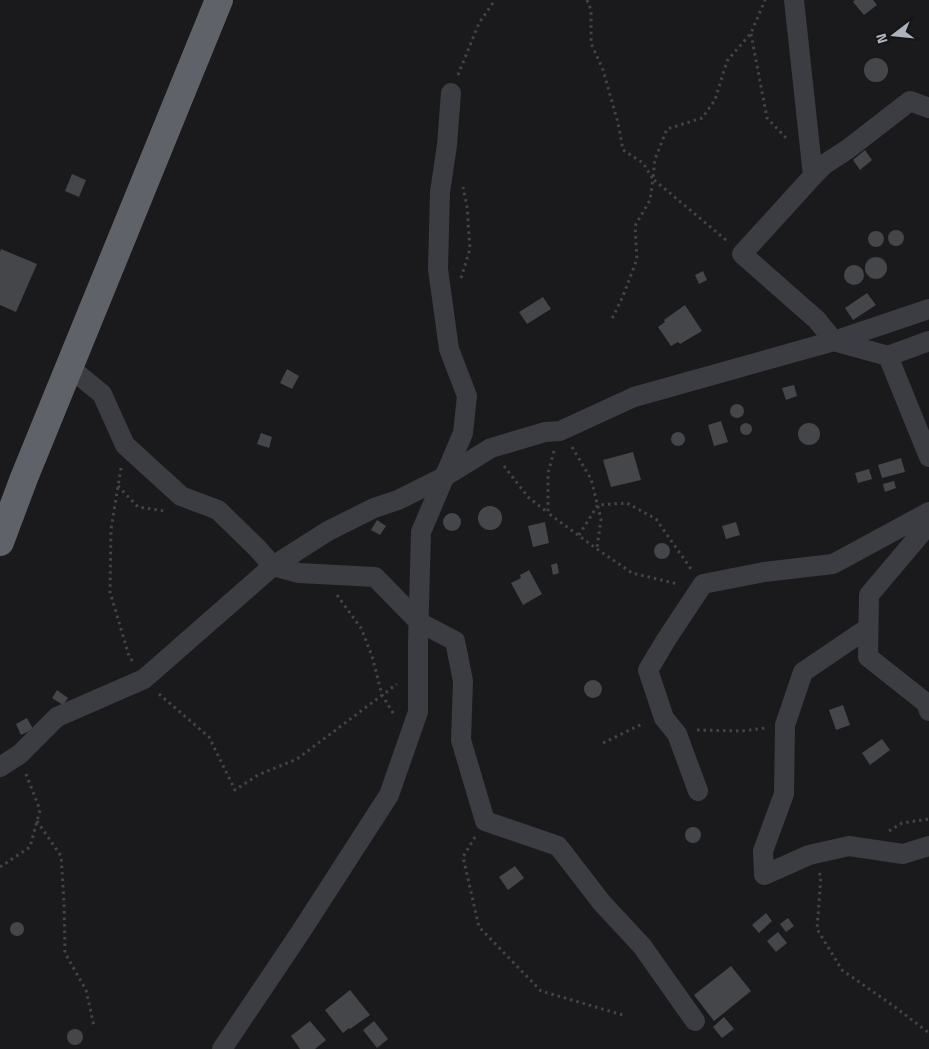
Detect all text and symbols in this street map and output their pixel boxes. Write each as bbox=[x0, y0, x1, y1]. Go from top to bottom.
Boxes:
north arrow bbox=[869, 10, 919, 60]
text: N bbox=[870, 31, 892, 46]

